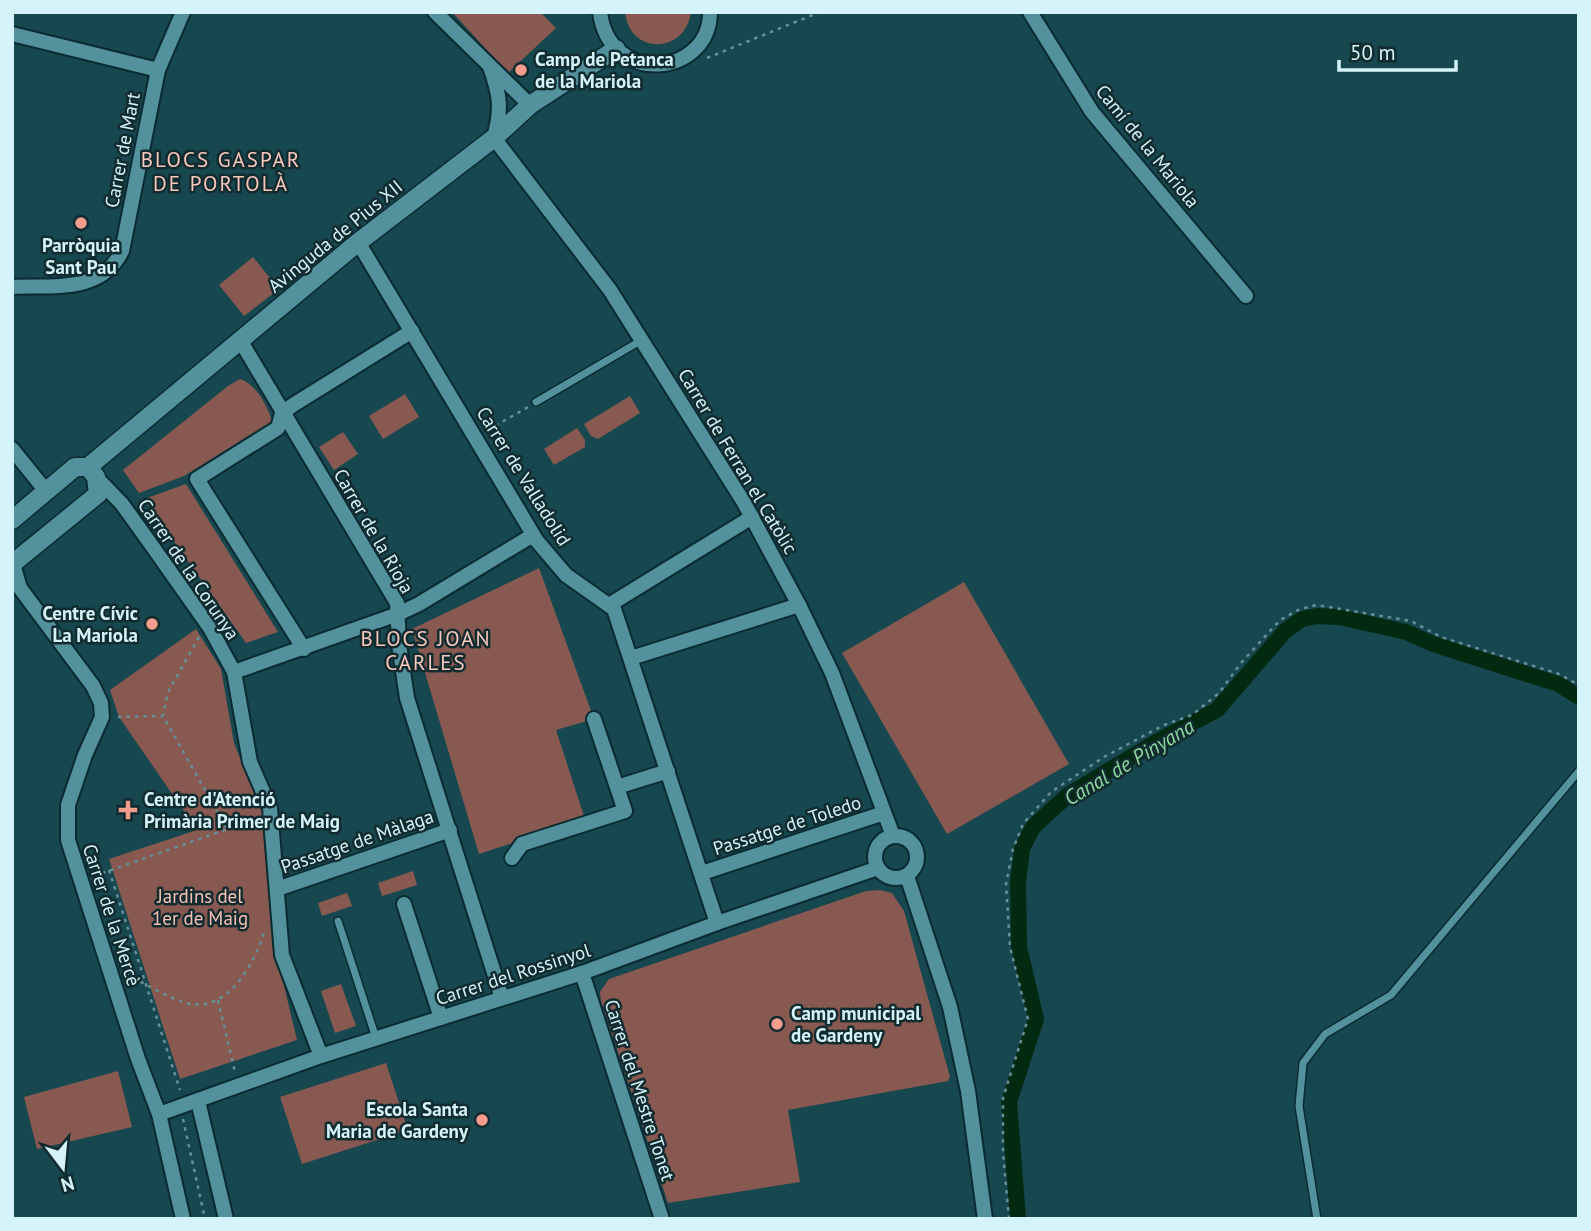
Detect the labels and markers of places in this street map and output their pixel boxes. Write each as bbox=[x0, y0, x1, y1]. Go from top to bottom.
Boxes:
place label: Camp de Petanca de la Mariola bbox=[535, 47, 674, 93]
marker: Camp de Petanca de la Mariola bbox=[513, 62, 529, 78]
marker: Parròquia Sant Pau bbox=[73, 215, 89, 231]
place label: Parròquia Sant Pau bbox=[42, 233, 120, 279]
place label: Centre Cívic La Mariola bbox=[42, 601, 138, 647]
marker: Centre Cívic La Mariola bbox=[144, 616, 160, 632]
place label: Centre d'Atenció Primària Primer de Maig bbox=[144, 787, 340, 833]
marker: Centre d'Atenció Primària Primer de Maig bbox=[118, 800, 138, 820]
place label: Camp municipal de Gardeny bbox=[791, 1001, 921, 1047]
marker: Camp municipal de Gardeny bbox=[769, 1016, 785, 1032]
place label: Escola Santa Maria de Gardeny bbox=[326, 1097, 469, 1143]
marker: Escola Santa Maria de Gardeny bbox=[474, 1112, 490, 1128]

